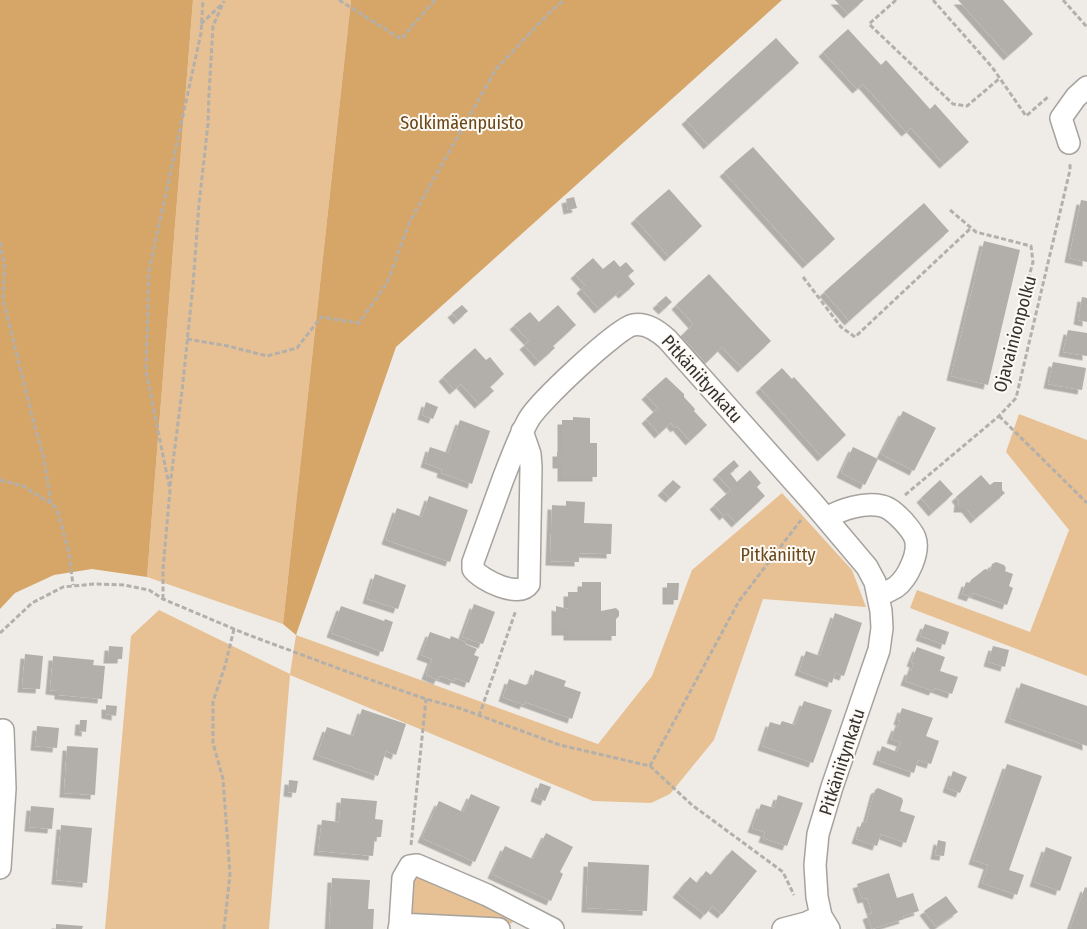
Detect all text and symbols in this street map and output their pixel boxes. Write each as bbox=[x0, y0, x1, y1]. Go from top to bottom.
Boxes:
park label: Solkimäenpuisto bbox=[400, 112, 524, 134]
street label: Ojavainionpolku bbox=[989, 273, 1041, 395]
street label: Pitkäniitynkatu bbox=[657, 330, 747, 428]
park label: Pitkäniitty bbox=[740, 544, 816, 566]
street label: Pitkäniitynkatu bbox=[814, 706, 870, 818]

